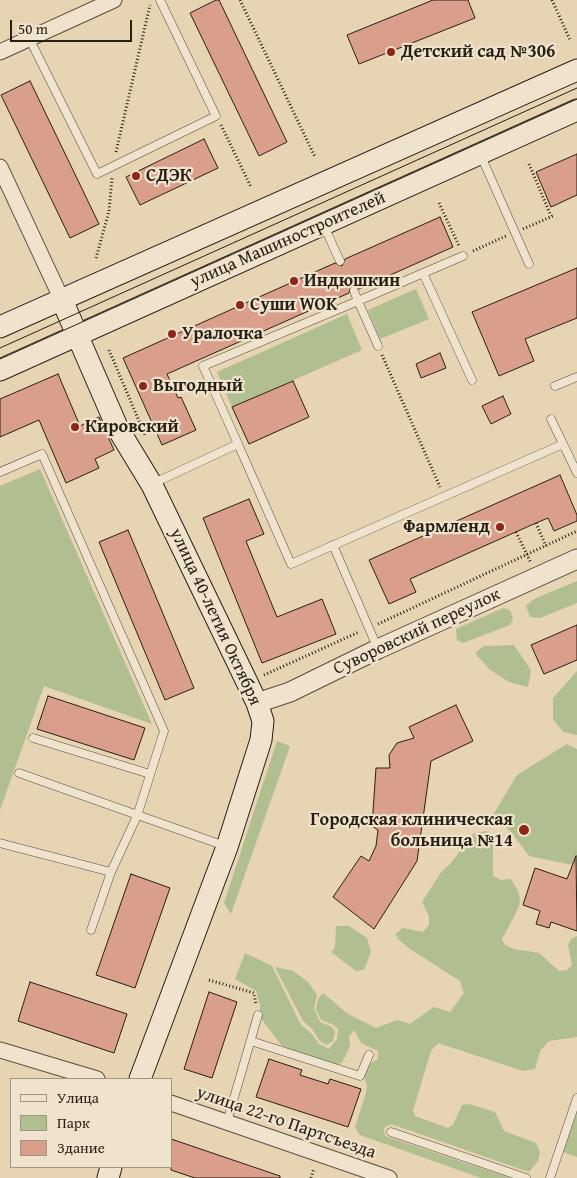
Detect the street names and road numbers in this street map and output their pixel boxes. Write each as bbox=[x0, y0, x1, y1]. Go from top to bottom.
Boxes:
street label: улица Машиностроителей bbox=[187, 187, 389, 293]
street label: улица 40-летия Октября bbox=[164, 525, 266, 709]
street label: Суворовский переулок bbox=[330, 584, 504, 680]
street label: улица 22-го Партсъезда bbox=[193, 1082, 379, 1164]

